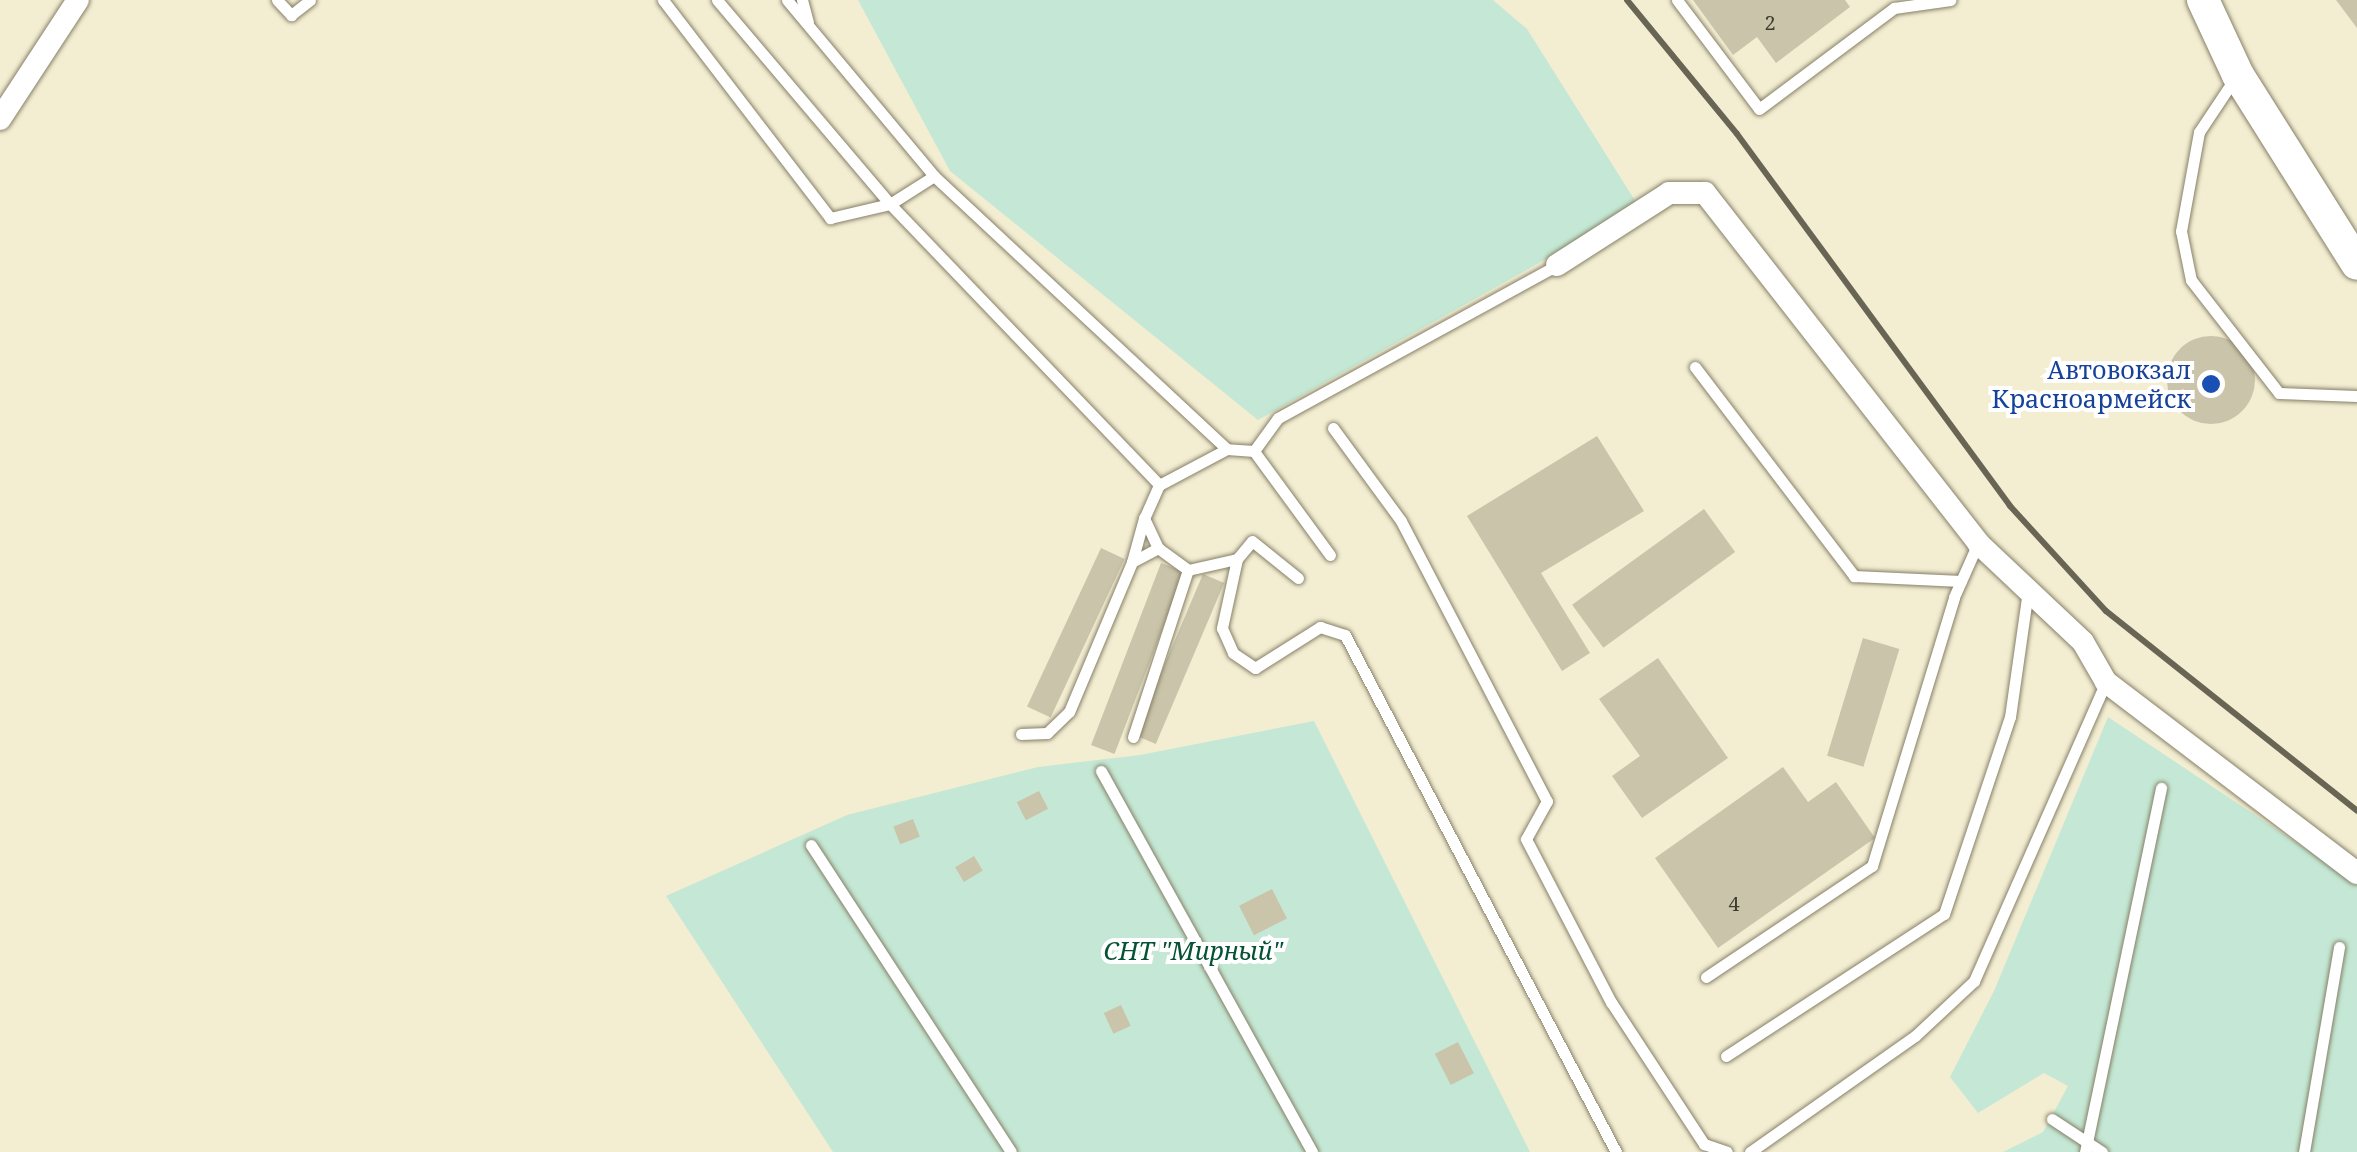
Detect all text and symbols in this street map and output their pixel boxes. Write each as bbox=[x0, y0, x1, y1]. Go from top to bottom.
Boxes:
house number: 2 bbox=[1764, 10, 1776, 34]
place label: Автовокзал Красноармейск bbox=[1992, 355, 2191, 414]
marker: Автовокзал Красноармейск bbox=[2200, 373, 2222, 395]
house number: 4 bbox=[1728, 891, 1740, 915]
park label: СНТ "Мирный" bbox=[1103, 935, 1283, 965]

